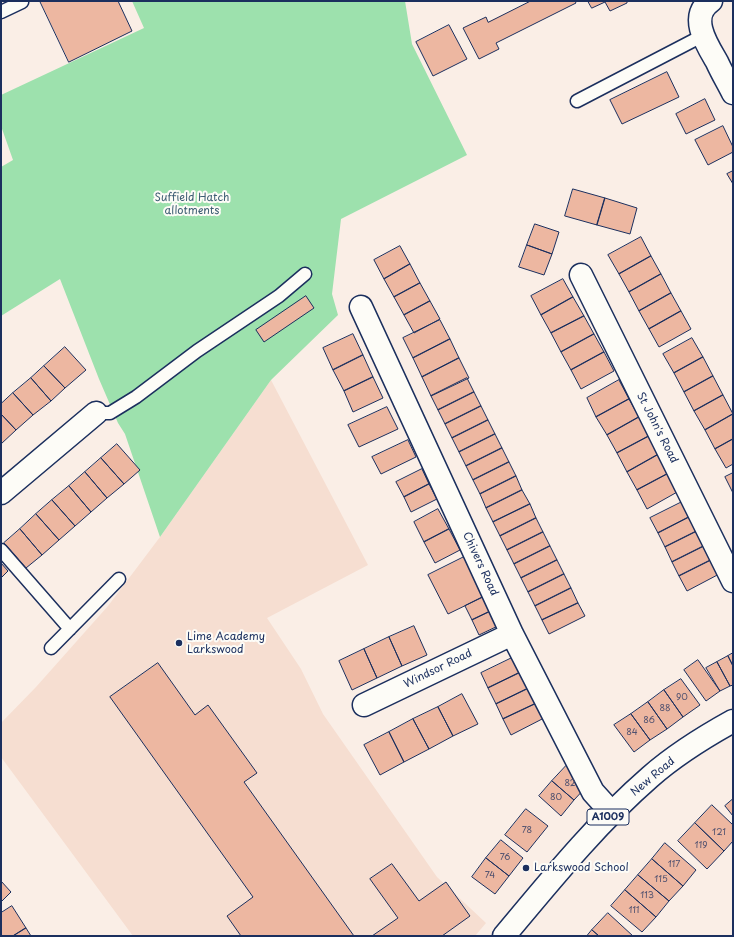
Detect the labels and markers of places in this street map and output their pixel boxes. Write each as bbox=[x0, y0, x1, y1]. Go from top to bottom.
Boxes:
place label: Lime Academy Larkswood bbox=[187, 630, 265, 656]
marker: Lime Academy Larkswood bbox=[174, 638, 184, 648]
place label: Larkswood School bbox=[534, 861, 629, 875]
marker: Larkswood School bbox=[521, 863, 531, 873]

